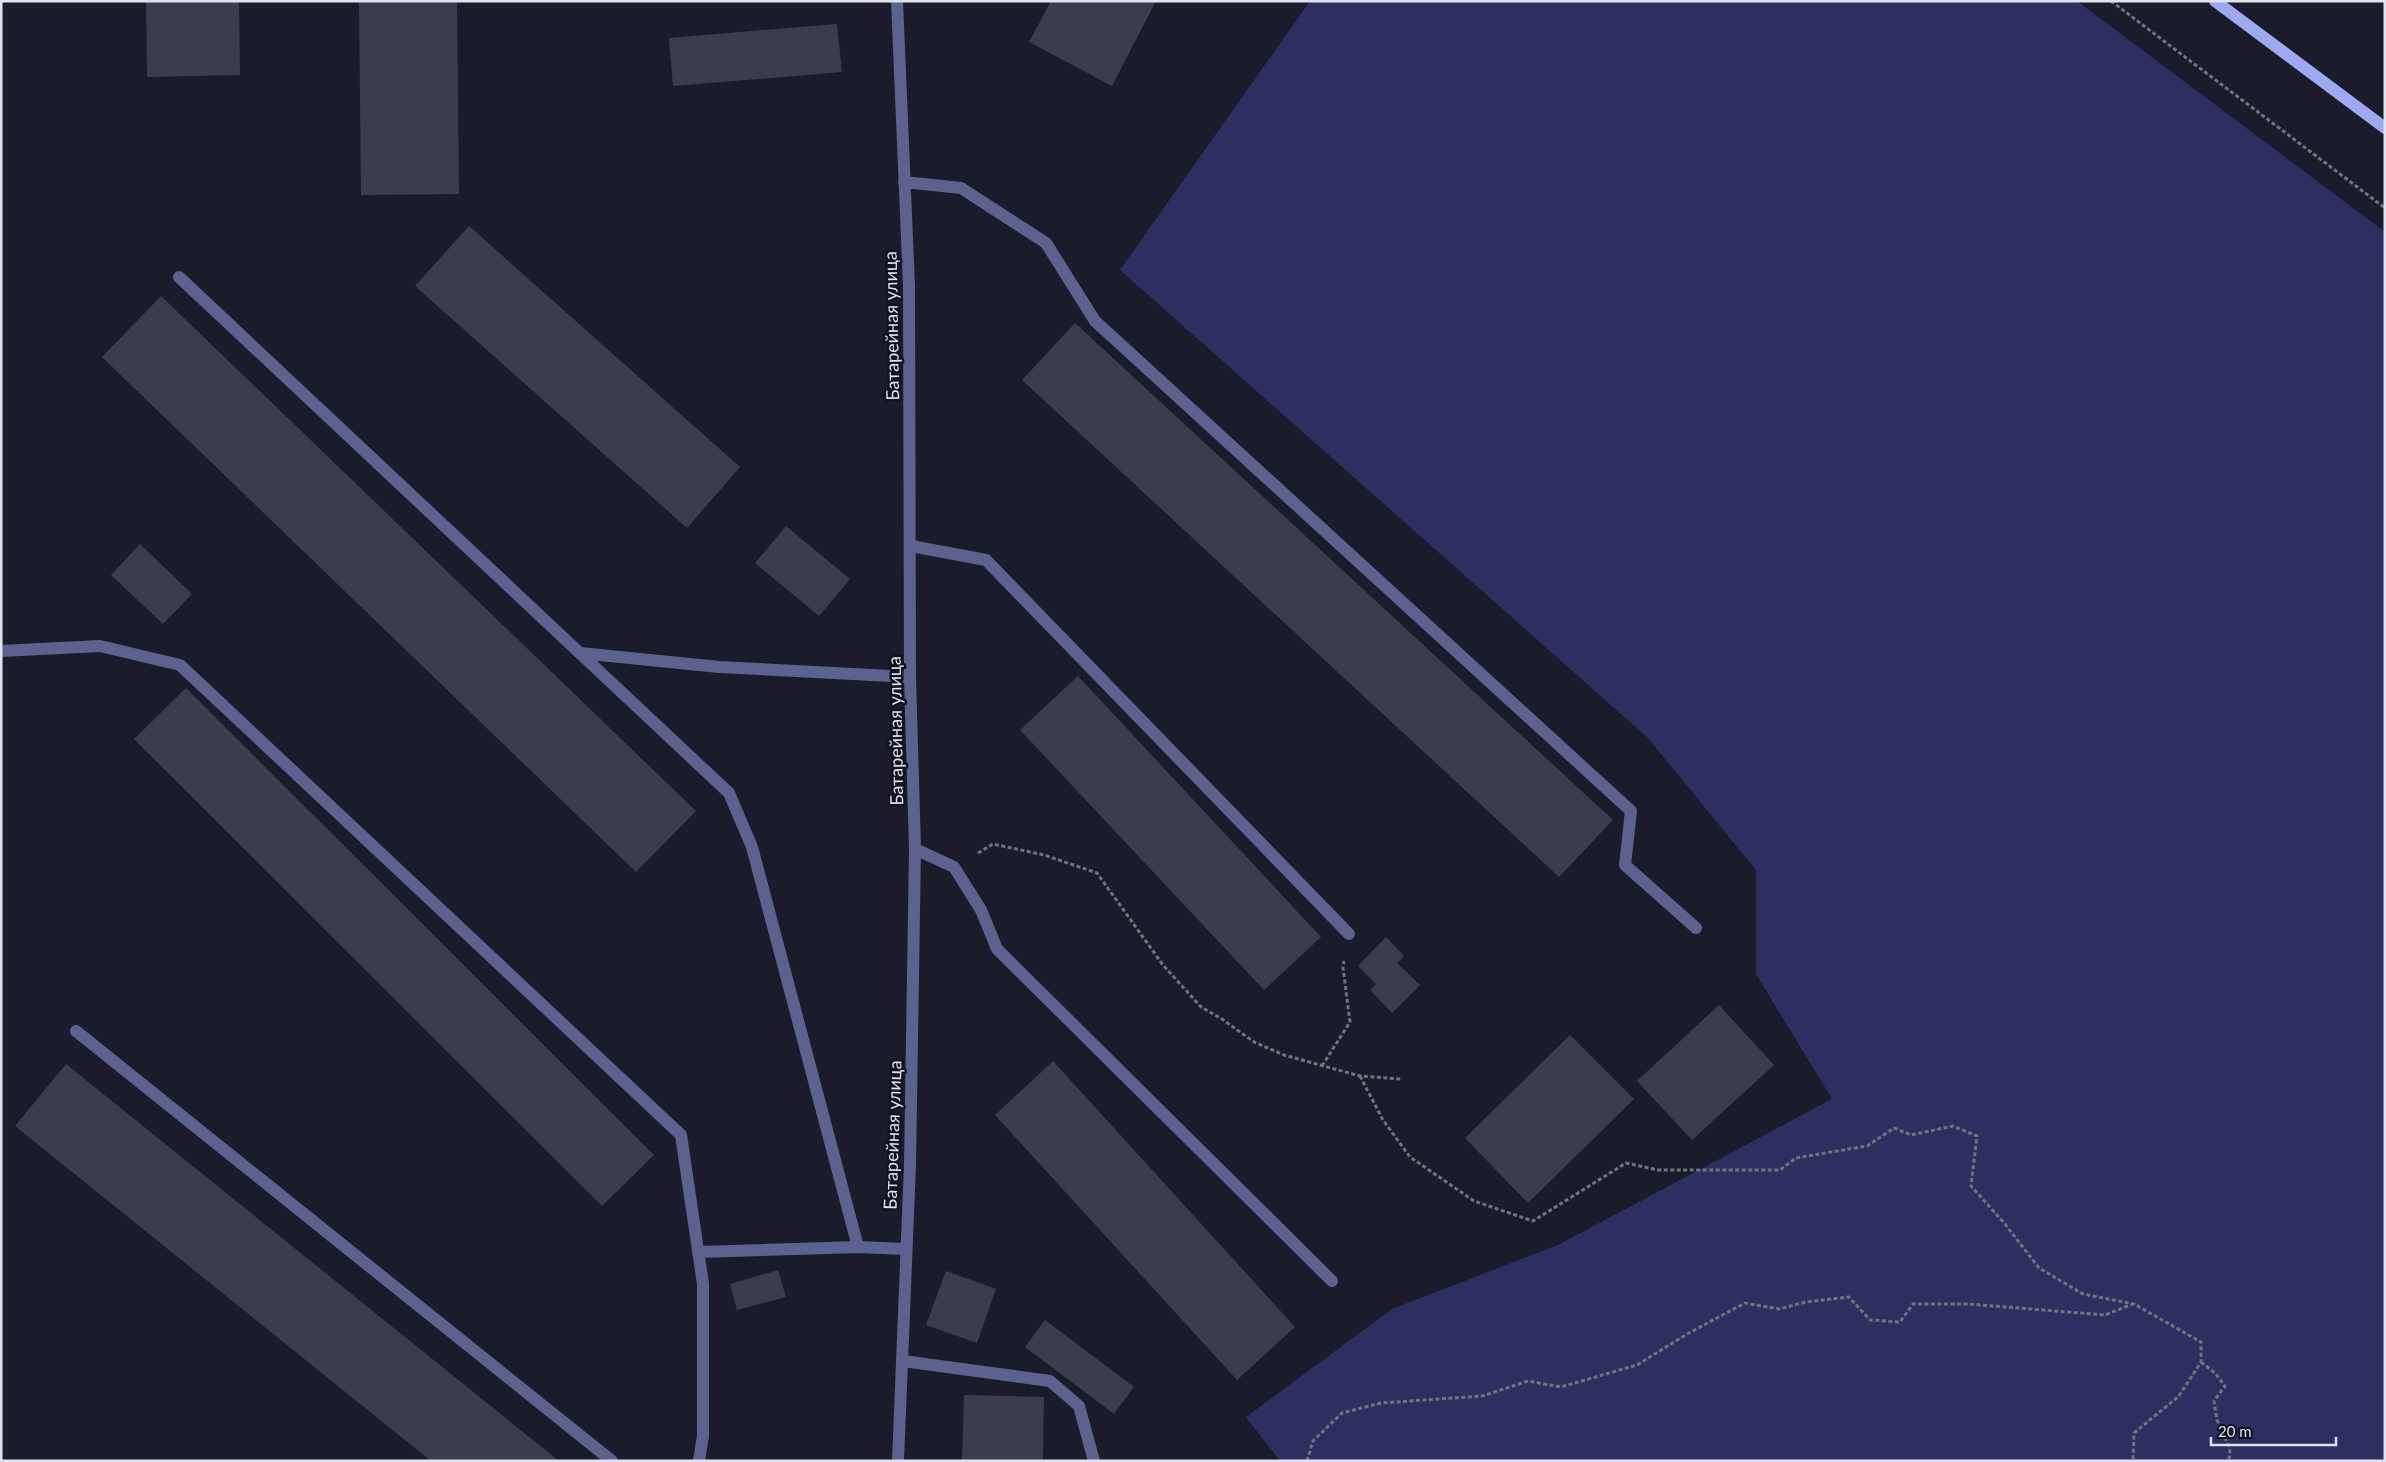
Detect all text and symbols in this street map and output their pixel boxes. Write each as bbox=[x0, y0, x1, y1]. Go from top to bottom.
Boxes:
street label: Батарейная улица bbox=[879, 251, 903, 401]
street label: Батарейная улица bbox=[883, 656, 907, 806]
street label: Батарейная улица bbox=[878, 1060, 906, 1210]
scale bar bbox=[2211, 1414, 2336, 1446]
text: 20 m bbox=[2218, 1422, 2252, 1440]

